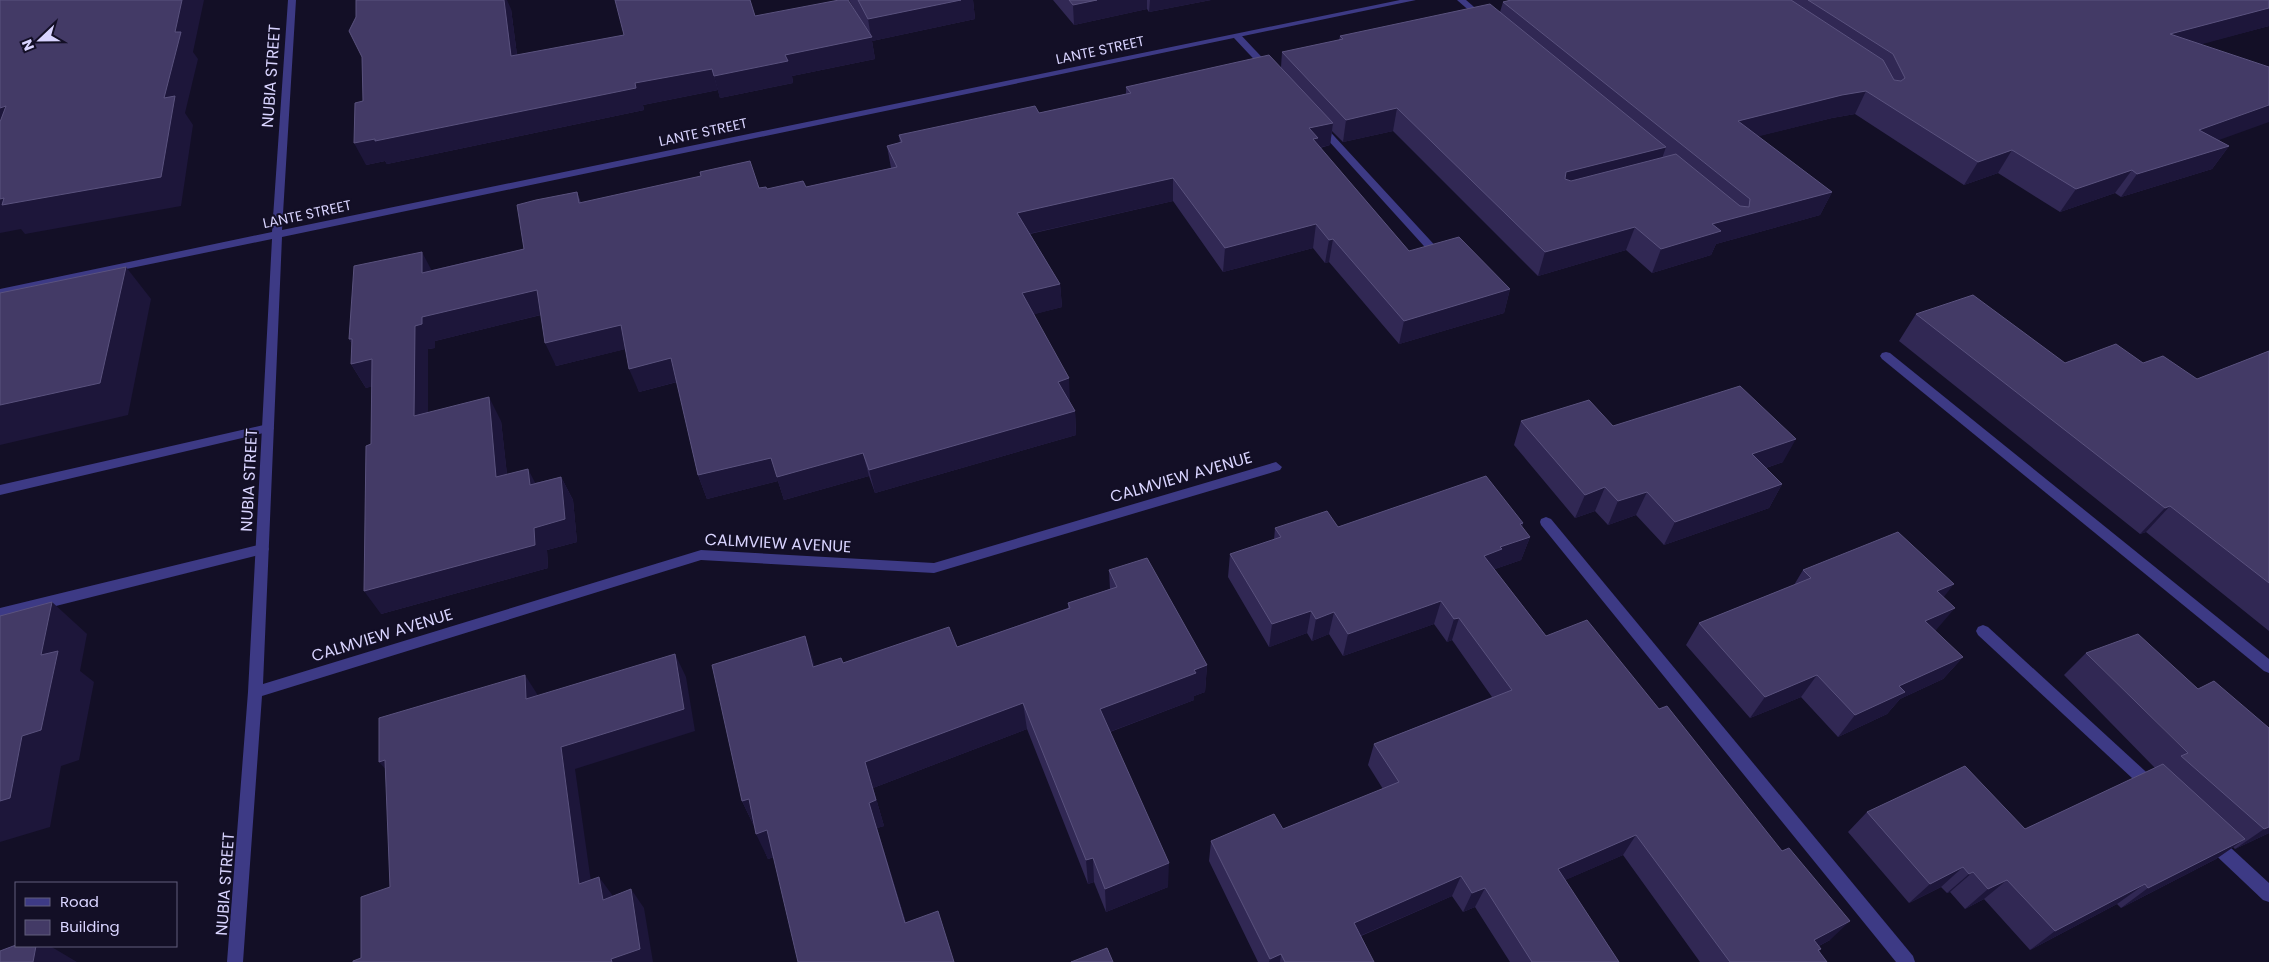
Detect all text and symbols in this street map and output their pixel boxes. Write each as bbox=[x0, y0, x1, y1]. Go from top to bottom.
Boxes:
north arrow bbox=[15, 15, 65, 65]
street label: NUBIA STREET bbox=[256, 23, 286, 129]
street label: LANTE STREET bbox=[1054, 31, 1147, 69]
text: N bbox=[17, 36, 39, 53]
street label: LANTE STREET bbox=[657, 113, 750, 151]
street label: LANTE STREET bbox=[261, 195, 354, 233]
street label: NUBIA STREET bbox=[235, 427, 263, 532]
street label: CALMVIEW AVENUE bbox=[1107, 446, 1255, 508]
street label: CALMVIEW AVENUE bbox=[704, 528, 852, 558]
street label: CALMVIEW AVENUE bbox=[308, 603, 456, 667]
street label: NUBIA STREET bbox=[210, 831, 240, 937]
legend bbox=[15, 882, 178, 947]
text: Road bbox=[60, 891, 99, 912]
text: Building bbox=[60, 916, 120, 937]

